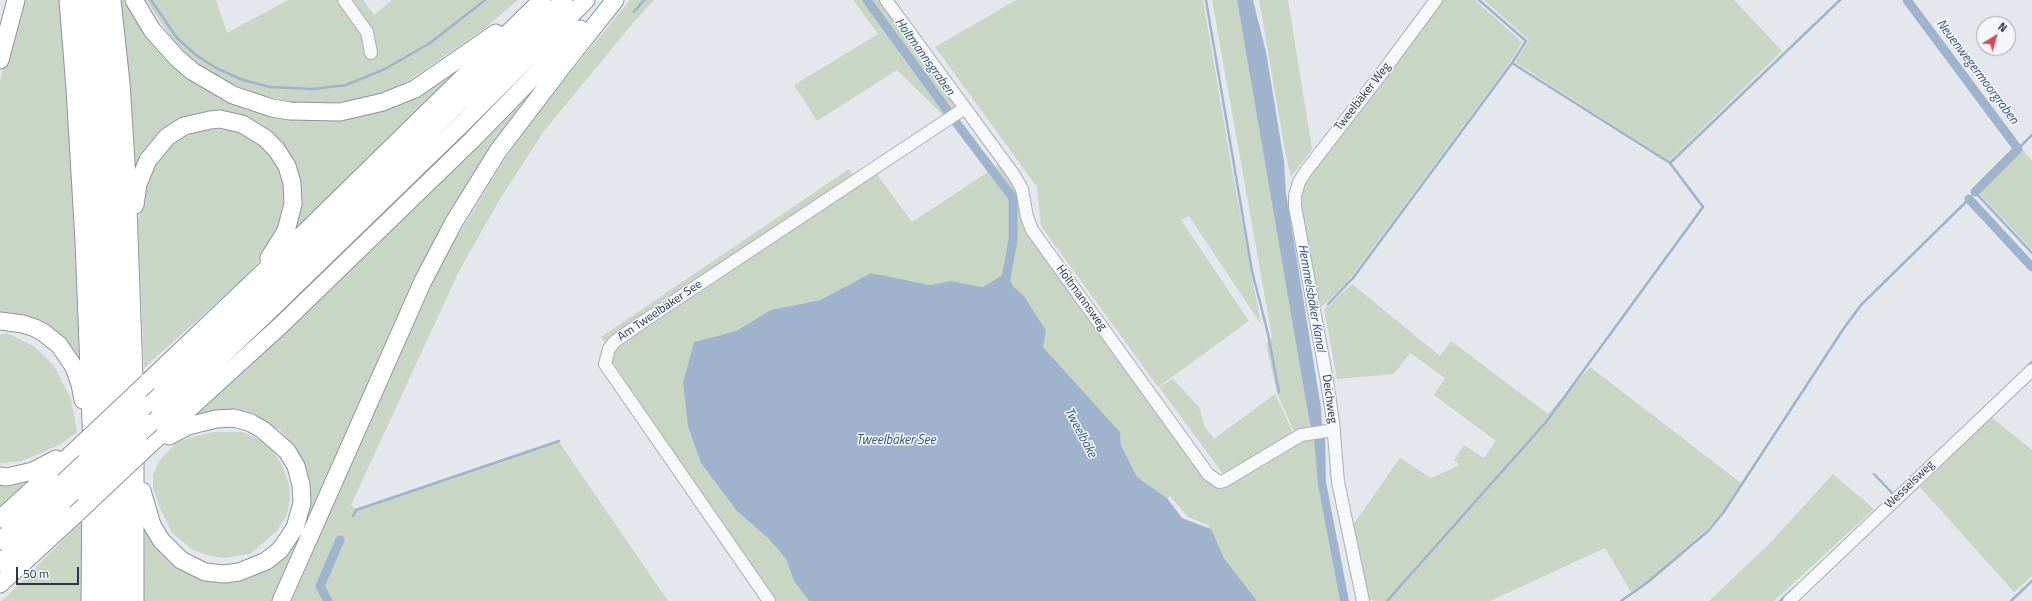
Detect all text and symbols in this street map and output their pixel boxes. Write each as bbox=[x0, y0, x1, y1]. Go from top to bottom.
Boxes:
water label: Holtmannsgraben bbox=[891, 15, 957, 99]
north arrow bbox=[1976, 16, 2016, 56]
water label: Neuenwegermoorgraben bbox=[1933, 17, 2021, 127]
street label: Tweelbäker Weg bbox=[1332, 60, 1394, 134]
water label: Hemmelsbäker Kanal bbox=[1294, 243, 1328, 353]
street label: Holtmannsweg bbox=[1053, 263, 1109, 333]
street label: Am Tweelbäker See bbox=[615, 277, 705, 345]
street label: Deichweg bbox=[1318, 374, 1340, 424]
water label: Tweelbäke bbox=[1060, 405, 1100, 461]
water label: Tweelbäker See bbox=[856, 433, 936, 449]
street label: Wesselsweg bbox=[1882, 458, 1938, 512]
scale bar bbox=[18, 559, 81, 585]
text: 50 m bbox=[23, 564, 49, 583]

